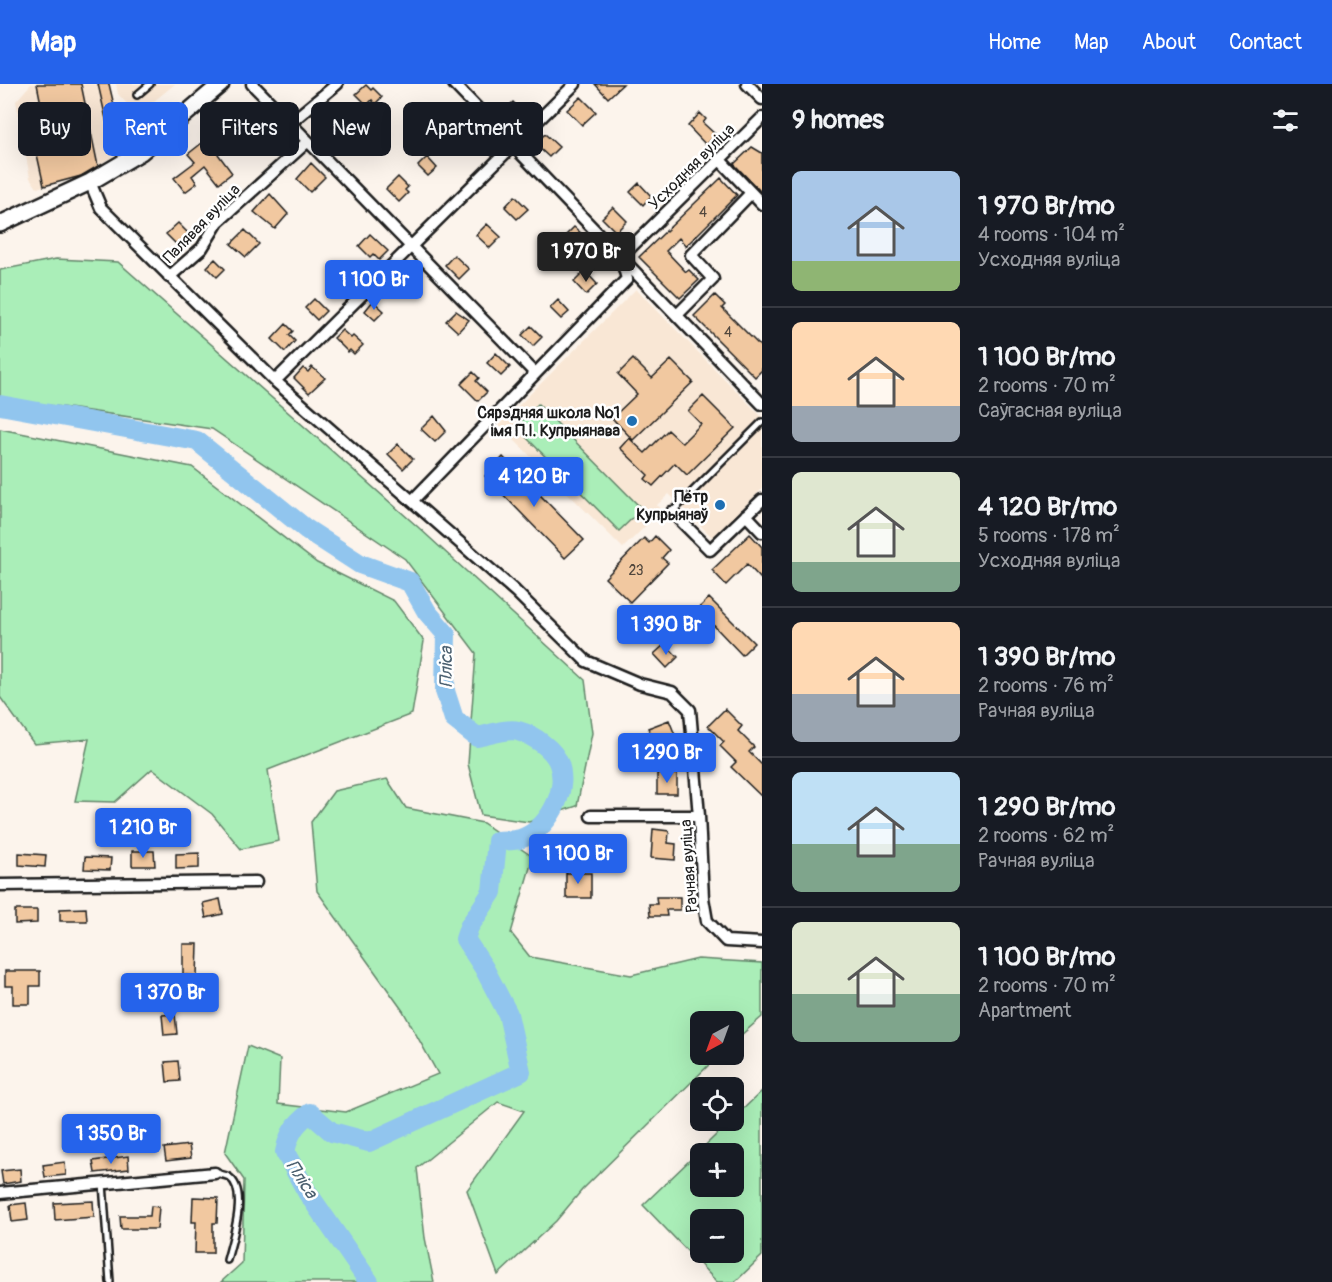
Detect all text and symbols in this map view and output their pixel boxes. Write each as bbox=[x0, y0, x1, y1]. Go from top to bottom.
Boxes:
text: Map bbox=[30, 25, 76, 60]
text: Home bbox=[988, 29, 1041, 56]
text: Map bbox=[1074, 29, 1109, 56]
text: About bbox=[1142, 29, 1196, 56]
text: Contact bbox=[1229, 29, 1302, 56]
chip: Buy bbox=[18, 102, 91, 156]
chip: Rent bbox=[103, 102, 188, 156]
chip: Filters bbox=[200, 102, 299, 156]
chip: New bbox=[311, 102, 391, 156]
chip: Apartment bbox=[403, 102, 543, 156]
text: 9 homes bbox=[792, 104, 884, 136]
icon: filters bbox=[1269, 104, 1302, 137]
street label: Усходняя вуліца bbox=[644, 119, 739, 214]
street label: Палявая вуліца bbox=[159, 180, 245, 268]
text: 1 970 Br/mo bbox=[978, 190, 1115, 222]
icon: home bbox=[840, 195, 912, 267]
house number: 4 bbox=[699, 204, 707, 221]
text: 4 rooms · 104 m² bbox=[978, 222, 1125, 247]
pin: 1 970 Br bbox=[524, 232, 648, 283]
text: 1 970 Br bbox=[551, 239, 621, 264]
text: Усходняя вуліца bbox=[978, 247, 1120, 272]
pin: 1 100 Br bbox=[312, 260, 436, 311]
text: 1 100 Br bbox=[339, 267, 409, 292]
house number: 4 bbox=[724, 324, 732, 341]
text: 1 100 Br/mo bbox=[978, 341, 1116, 373]
icon: home bbox=[840, 346, 912, 418]
text: 2 rooms · 70 m² bbox=[978, 373, 1116, 398]
text: Саўгасная вуліца bbox=[978, 398, 1122, 423]
place label: Сярэдняя школа №1 імя П.І. Купрыянава bbox=[477, 403, 621, 441]
marker: Сярэдняя школа №1 імя П.І. Купрыянава bbox=[625, 414, 639, 428]
pin: 4 120 Br bbox=[472, 457, 596, 508]
text: 4 120 Br bbox=[498, 464, 570, 489]
place label: Пётр Купрыянаў bbox=[636, 487, 708, 525]
text: 4 120 Br/mo bbox=[978, 491, 1117, 523]
icon: home bbox=[840, 496, 912, 568]
marker: Пётр Купрыянаў bbox=[713, 498, 727, 512]
text: 5 rooms · 178 m² bbox=[978, 523, 1120, 548]
text: Усходняя вуліца bbox=[978, 548, 1120, 573]
house number: 23 bbox=[628, 562, 644, 579]
pin: 1 390 Br bbox=[604, 605, 728, 656]
text: 1 390 Br bbox=[631, 612, 701, 637]
text: 1 390 Br/mo bbox=[978, 641, 1116, 673]
water label: Пліса bbox=[435, 645, 458, 688]
icon: home bbox=[840, 646, 912, 718]
text: 2 rooms · 76 m² bbox=[978, 673, 1114, 698]
text: Рачная вуліца bbox=[978, 698, 1095, 723]
pin: 1 290 Br bbox=[605, 733, 729, 784]
text: 1 290 Br bbox=[632, 740, 702, 765]
text: 1 290 Br/mo bbox=[978, 791, 1116, 823]
icon: home bbox=[840, 796, 912, 868]
pin: 1 210 Br bbox=[81, 808, 205, 859]
text: 1 210 Br bbox=[109, 815, 177, 840]
street label: Рачная вуліца bbox=[676, 819, 702, 913]
text: 2 rooms · 62 m² bbox=[978, 823, 1114, 848]
pin: 1 100 Br bbox=[516, 834, 640, 885]
text: 1 100 Br bbox=[543, 841, 613, 866]
text: Рачная вуліца bbox=[978, 848, 1095, 873]
text: 1 100 Br/mo bbox=[978, 941, 1116, 973]
icon: home bbox=[840, 946, 912, 1018]
pin: 1 370 Br bbox=[108, 973, 232, 1024]
text: 2 rooms · 70 m² bbox=[978, 973, 1116, 998]
text: 1 370 Br bbox=[135, 980, 205, 1005]
text: Apartment bbox=[978, 998, 1071, 1023]
north arrow bbox=[690, 1011, 744, 1065]
map controls bbox=[690, 1011, 744, 1263]
button: locate bbox=[690, 1077, 744, 1131]
pin: 1 350 Br bbox=[49, 1114, 173, 1165]
text: 1 350 Br bbox=[76, 1121, 146, 1146]
button: + bbox=[690, 1143, 744, 1197]
water label: Пліса bbox=[281, 1156, 323, 1204]
button: − bbox=[690, 1209, 744, 1263]

